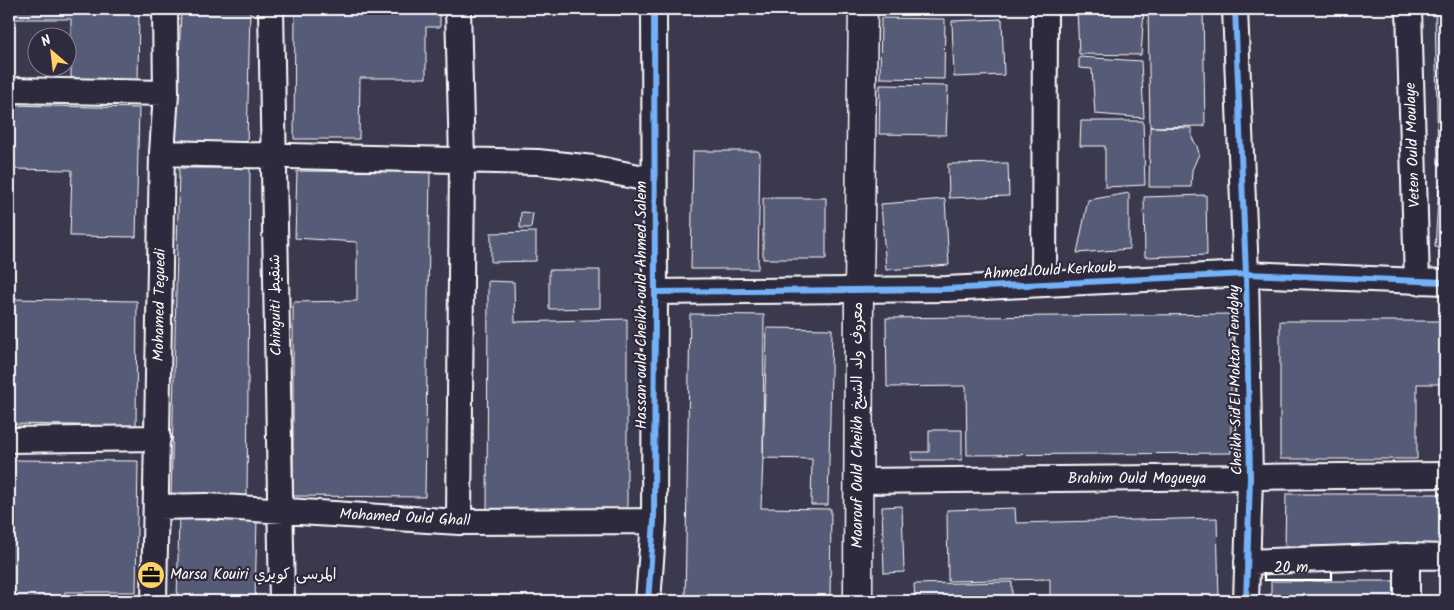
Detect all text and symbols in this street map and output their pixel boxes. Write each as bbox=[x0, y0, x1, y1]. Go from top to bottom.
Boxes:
north arrow bbox=[28, 28, 78, 78]
text: N bbox=[37, 30, 56, 53]
street label: Veten Ould Moulaye bbox=[1399, 82, 1427, 208]
street label: Hassan ould Cheikh ould Ahmed Salem bbox=[630, 181, 654, 429]
street label: Mohamed Teguedi bbox=[147, 247, 173, 362]
street label: Chinguiti شنقيط bbox=[263, 254, 289, 356]
street label: Ahmed Ould Kerkoub bbox=[983, 256, 1117, 286]
street label: Cheikh Sid'El Moktar Tendghy bbox=[1222, 284, 1250, 475]
street label: Maarouf Ould Cheikh معروف ولد الشيخ bbox=[846, 302, 870, 548]
street label: Brahim Ould Mogueya bbox=[1068, 467, 1206, 491]
street label: Mohamed Ould Ghall bbox=[339, 503, 471, 533]
scale bar bbox=[1266, 550, 1332, 582]
text: 20 m bbox=[1274, 556, 1308, 580]
office icon: Marsa Kouiri المرسى كويري bbox=[136, 560, 166, 590]
place label: Marsa Kouiri المرسى كويري bbox=[170, 563, 337, 587]

